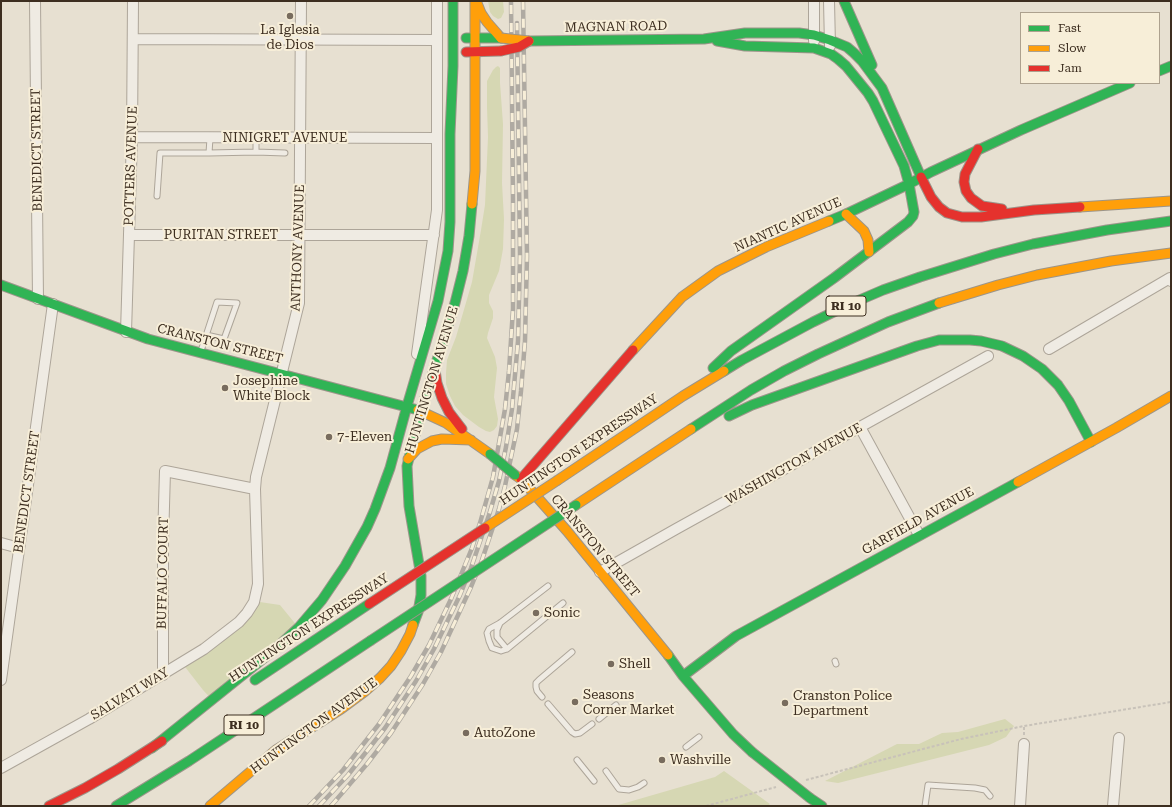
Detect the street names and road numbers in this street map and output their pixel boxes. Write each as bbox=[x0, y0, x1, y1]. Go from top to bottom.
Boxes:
street label: MAGNAN ROAD bbox=[565, 18, 667, 36]
street label: BENEDICT STREET bbox=[28, 88, 46, 212]
street label: POTTERS AVENUE bbox=[121, 106, 141, 226]
street label: NINIGRET AVENUE bbox=[223, 130, 347, 146]
street label: ANTHONY AVENUE bbox=[288, 184, 308, 312]
street label: NIANTIC AVENUE bbox=[732, 194, 844, 256]
street label: PURITAN STREET bbox=[164, 227, 278, 243]
road number: RI 10 bbox=[826, 296, 866, 316]
street label: HUNTINGTON AVENUE bbox=[402, 304, 462, 456]
street label: CRANSTON STREET bbox=[155, 321, 285, 367]
street label: HUNTINGTON EXPRESSWAY bbox=[497, 391, 661, 509]
street label: WASHINGTON AVENUE bbox=[723, 420, 865, 508]
street label: BENEDICT STREET bbox=[11, 430, 43, 554]
street label: GARFIELD AVENUE bbox=[859, 484, 977, 558]
street label: CRANSTON STREET bbox=[548, 492, 642, 600]
street label: BUFFALO COURT bbox=[154, 517, 172, 629]
street label: HUNTINGTON EXPRESSWAY bbox=[226, 570, 392, 686]
street label: SALVATI WAY bbox=[88, 665, 172, 723]
street label: HUNTINGTON AVENUE bbox=[247, 675, 381, 777]
road number: RI 10 bbox=[224, 715, 264, 735]

